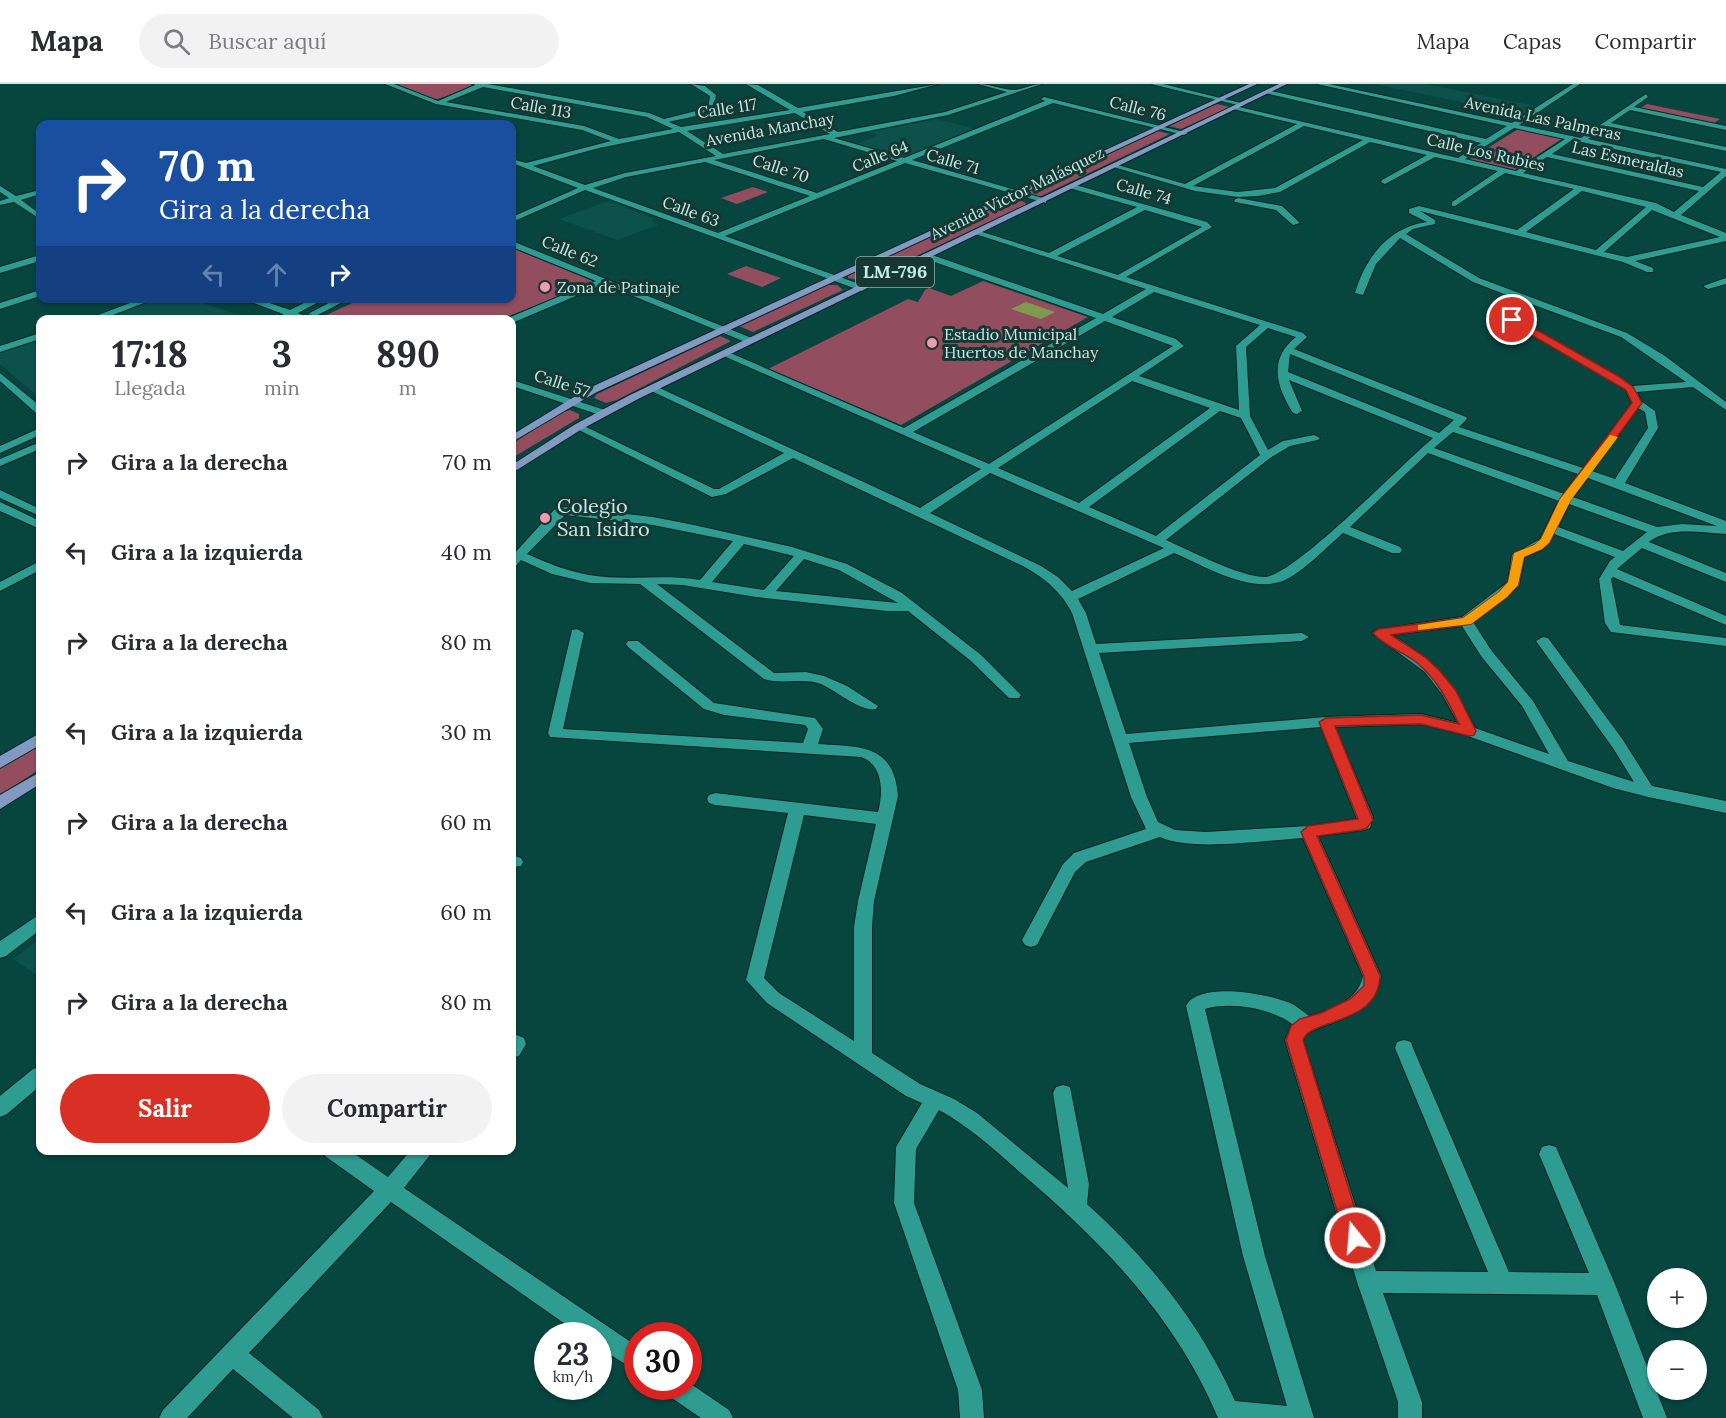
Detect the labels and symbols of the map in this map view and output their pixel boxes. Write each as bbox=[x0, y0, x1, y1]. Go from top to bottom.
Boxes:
street label: Calle 76 bbox=[1108, 91, 1168, 125]
street label: Avenida Las Palmeras bbox=[1462, 91, 1623, 144]
street label: Calle 113 bbox=[509, 92, 573, 122]
street label: Calle 117 bbox=[696, 93, 759, 123]
street label: Avenida Manchay bbox=[703, 108, 836, 150]
street label: Calle Los Rubies bbox=[1425, 129, 1547, 175]
street label: Calle 64 bbox=[849, 136, 911, 176]
street label: Las Esmeraldas bbox=[1570, 136, 1686, 182]
street label: Avenida Victor Malásquez bbox=[926, 142, 1107, 244]
street label: Calle 71 bbox=[924, 144, 982, 178]
street label: Calle 70 bbox=[750, 149, 812, 187]
street label: Calle 74 bbox=[1114, 174, 1174, 209]
street label: Calle 63 bbox=[660, 191, 722, 231]
street label: Calle 62 bbox=[539, 231, 601, 271]
road number: LM-796 bbox=[856, 257, 934, 287]
place label: Zona de Patinaje bbox=[557, 277, 680, 297]
marker: Zona de Patinaje bbox=[538, 280, 552, 294]
pin bbox=[1486, 294, 1537, 345]
place label: Estadio Municipal Huertos de Manchay bbox=[944, 324, 1099, 362]
marker: Estadio Municipal Huertos de Manchay bbox=[925, 336, 939, 350]
street label: Calle 57 bbox=[532, 365, 593, 402]
place label: Colegio San Isidro bbox=[557, 493, 650, 541]
marker: Colegio San Isidro bbox=[538, 511, 552, 525]
position arrow bbox=[1323, 1206, 1387, 1270]
speed limit sign: 30 bbox=[624, 1322, 702, 1400]

